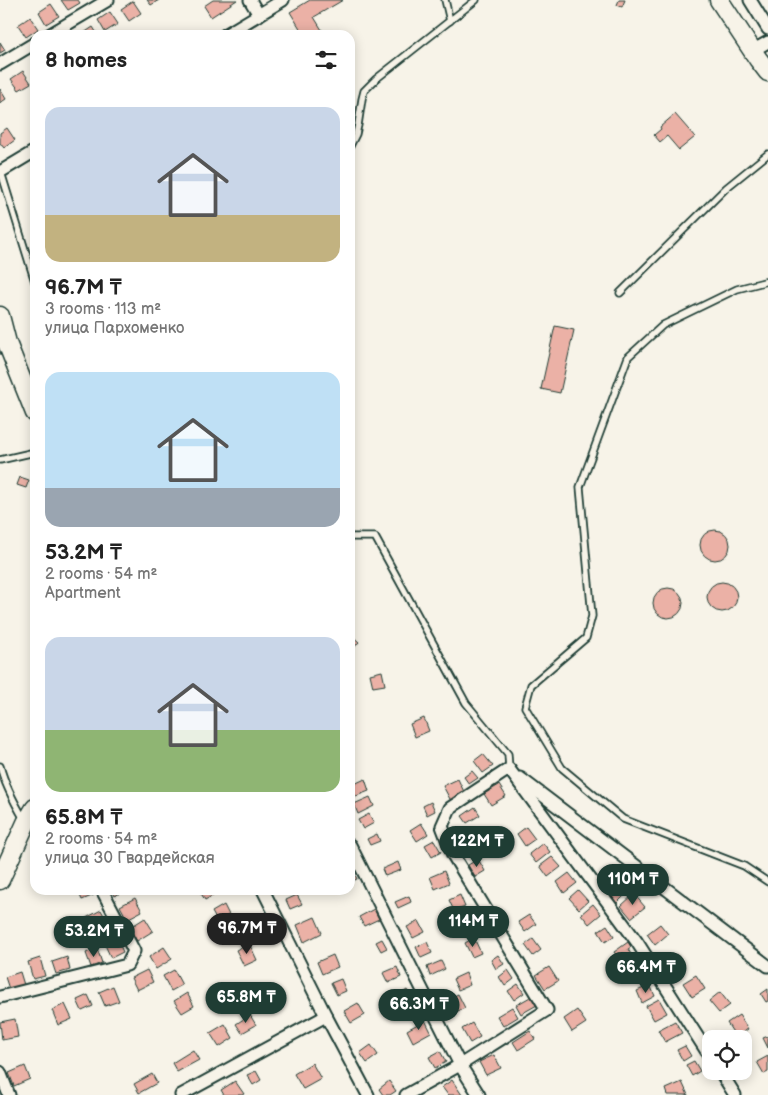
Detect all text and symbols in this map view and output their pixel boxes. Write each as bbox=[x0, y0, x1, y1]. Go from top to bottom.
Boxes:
icon: filters bbox=[312, 46, 340, 74]
text: 8 homes bbox=[45, 48, 127, 73]
icon: home bbox=[148, 140, 238, 230]
text: 96.7M ₸ bbox=[45, 275, 121, 300]
text: 3 rooms · 113 m² bbox=[45, 300, 161, 319]
text: улица Пархоменко bbox=[45, 319, 184, 338]
icon: home bbox=[148, 405, 238, 495]
text: 53.2M ₸ bbox=[45, 540, 122, 565]
text: 2 rooms · 54 m² bbox=[45, 565, 157, 584]
text: Apartment bbox=[45, 584, 121, 603]
icon: home bbox=[148, 670, 238, 760]
text: 65.8M ₸ bbox=[45, 805, 122, 830]
pin: 122M ₸ bbox=[436, 826, 518, 868]
text: 2 rooms · 54 m² bbox=[45, 830, 157, 849]
text: 122M ₸ bbox=[451, 832, 503, 851]
text: улица 30 Гвардейская bbox=[45, 849, 215, 868]
pin: 110M ₸ bbox=[592, 864, 674, 906]
text: 110M ₸ bbox=[608, 870, 658, 889]
pin: 114M ₸ bbox=[432, 906, 514, 948]
pin: 96.7M ₸ bbox=[201, 912, 293, 955]
text: 114M ₸ bbox=[448, 912, 498, 931]
pin: 53.2M ₸ bbox=[48, 916, 140, 958]
text: 96.7M ₸ bbox=[218, 919, 276, 938]
text: 53.2M ₸ bbox=[65, 922, 123, 941]
pin: 66.4M ₸ bbox=[600, 952, 692, 994]
text: 66.4M ₸ bbox=[616, 958, 676, 977]
pin: 65.8M ₸ bbox=[200, 982, 292, 1024]
text: 65.8M ₸ bbox=[217, 988, 275, 1007]
pin: 66.3M ₸ bbox=[373, 988, 465, 1031]
text: 66.3M ₸ bbox=[389, 995, 449, 1014]
map controls bbox=[702, 1030, 752, 1080]
button: locate bbox=[702, 1030, 752, 1080]

